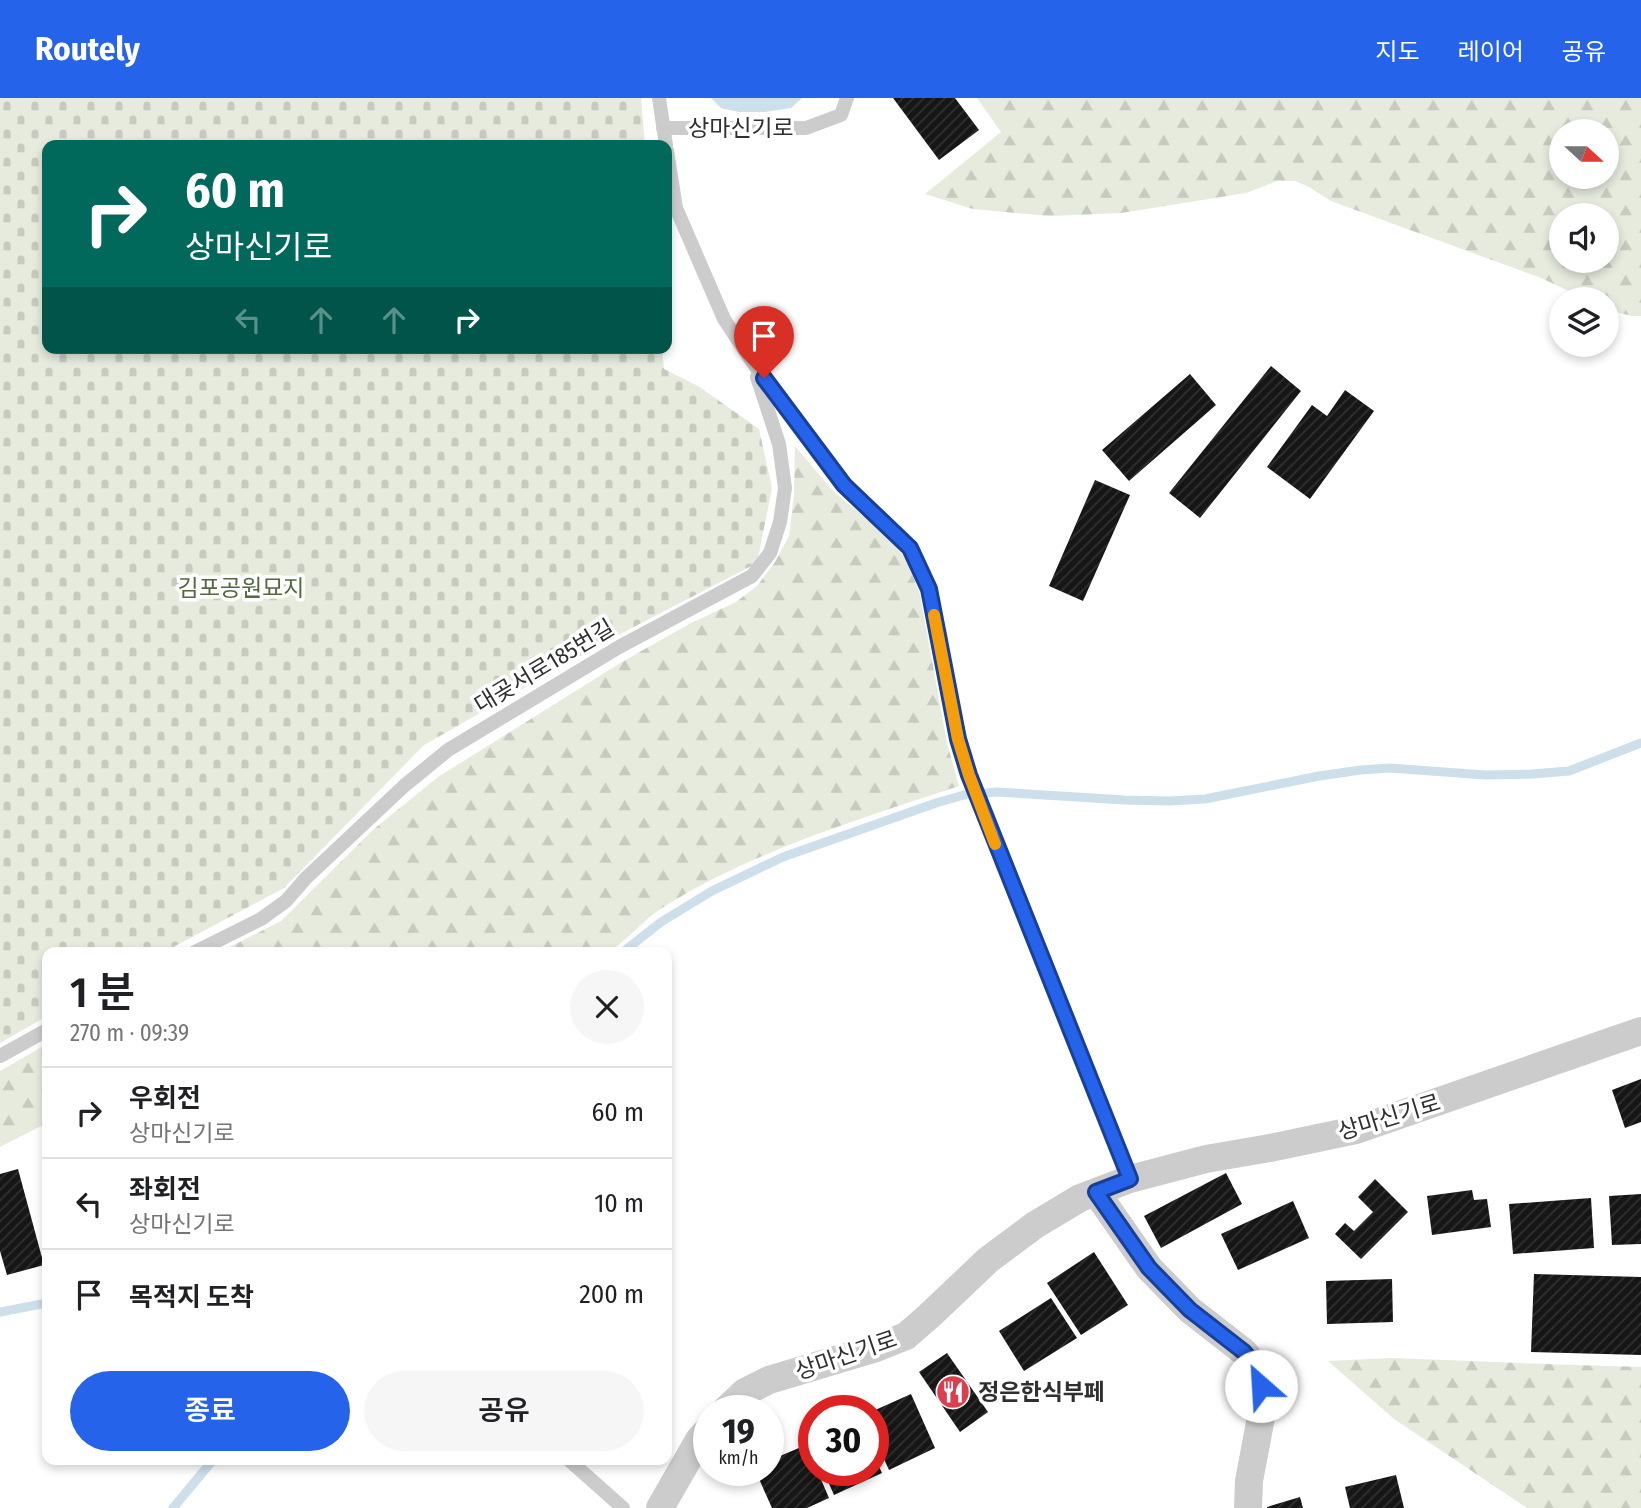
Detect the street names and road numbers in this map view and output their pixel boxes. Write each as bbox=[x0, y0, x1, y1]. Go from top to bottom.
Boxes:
street label: 상마신기로 bbox=[688, 114, 794, 142]
street label: 대곶서로185번길 bbox=[469, 613, 619, 719]
street label: 상마신기로 bbox=[1334, 1088, 1444, 1146]
street label: 상마신기로 bbox=[791, 1325, 901, 1385]

